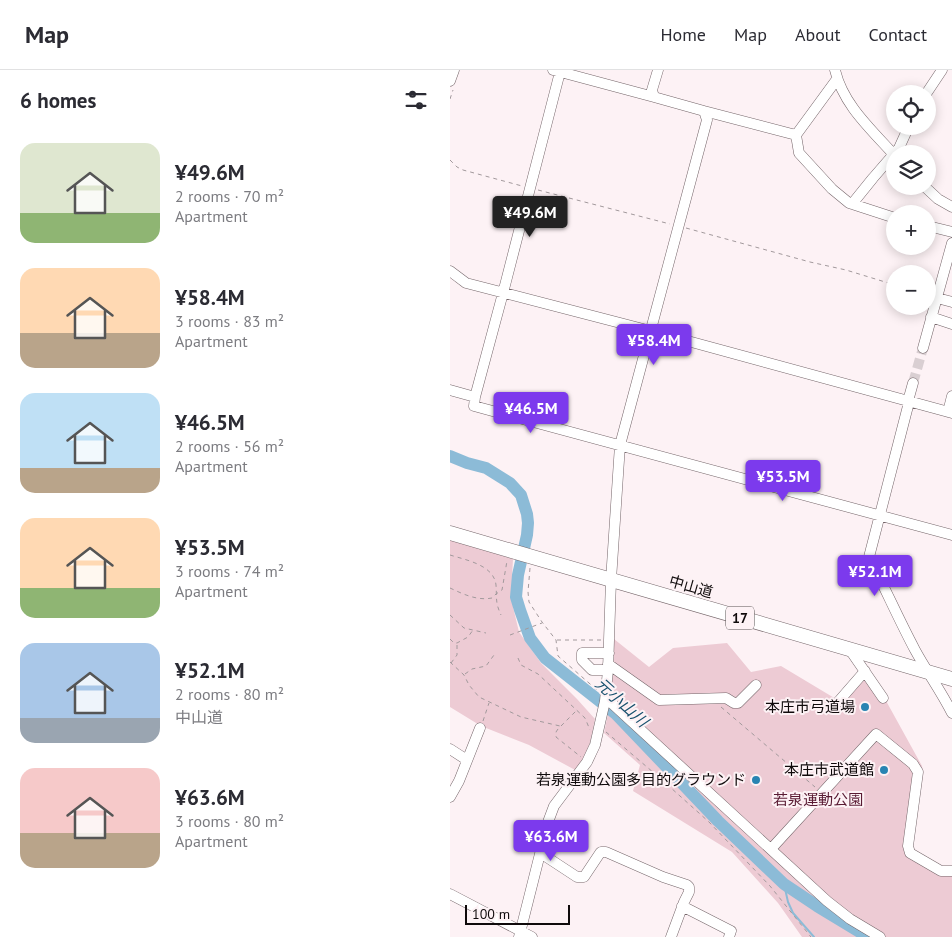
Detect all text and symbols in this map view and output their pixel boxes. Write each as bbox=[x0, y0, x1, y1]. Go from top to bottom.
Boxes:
text: Map bbox=[25, 19, 69, 50]
text: Home bbox=[660, 23, 706, 46]
text: Map bbox=[734, 23, 767, 46]
text: About bbox=[795, 23, 841, 46]
text: Contact bbox=[869, 23, 927, 46]
map controls bbox=[886, 85, 936, 315]
button: locate bbox=[886, 85, 936, 135]
icon: filters bbox=[402, 86, 430, 114]
text: 6 homes bbox=[20, 87, 96, 114]
button: layers bbox=[886, 145, 936, 195]
text: ¥49.6M bbox=[175, 159, 245, 186]
icon: home bbox=[60, 163, 120, 223]
text: 2 rooms · 70 m² bbox=[175, 186, 284, 206]
pin: ¥49.6M bbox=[489, 196, 571, 238]
text: ¥49.6M bbox=[503, 202, 557, 222]
button: + bbox=[886, 205, 936, 255]
text: Apartment bbox=[175, 206, 248, 226]
button: − bbox=[886, 265, 936, 315]
text: ¥58.4M bbox=[175, 284, 245, 311]
icon: home bbox=[60, 288, 120, 348]
text: 3 rooms · 83 m² bbox=[175, 311, 284, 331]
pin: ¥58.4M bbox=[613, 324, 695, 366]
text: ¥58.4M bbox=[627, 330, 681, 350]
text: Apartment bbox=[175, 331, 248, 351]
pin: ¥46.5M bbox=[490, 392, 572, 434]
text: ¥46.5M bbox=[504, 398, 558, 418]
text: ¥46.5M bbox=[175, 409, 245, 436]
icon: home bbox=[60, 413, 120, 473]
text: 2 rooms · 56 m² bbox=[175, 436, 284, 456]
text: Apartment bbox=[175, 456, 248, 476]
pin: ¥53.5M bbox=[742, 460, 824, 502]
text: ¥53.5M bbox=[756, 466, 810, 486]
text: ¥53.5M bbox=[175, 534, 245, 561]
icon: home bbox=[60, 538, 120, 598]
pin: ¥52.1M bbox=[834, 554, 916, 597]
text: 3 rooms · 74 m² bbox=[175, 561, 284, 581]
text: ¥52.1M bbox=[848, 561, 902, 581]
street label: 中山道 bbox=[667, 571, 715, 602]
text: Apartment bbox=[175, 581, 248, 601]
road number: 17 bbox=[726, 606, 754, 630]
text: ¥52.1M bbox=[175, 657, 245, 684]
icon: home bbox=[60, 663, 120, 723]
water label: 元小山川 bbox=[592, 673, 654, 732]
text: 2 rooms · 80 m² bbox=[175, 684, 284, 704]
place label: 本庄市弓道場 bbox=[765, 697, 855, 716]
marker: 本庄市弓道場 bbox=[859, 701, 871, 713]
text: 中山道 bbox=[175, 707, 223, 727]
place label: 本庄市武道館 bbox=[784, 760, 874, 779]
marker: 本庄市武道館 bbox=[878, 764, 890, 776]
place label: 若泉運動公園多目的グラウンド bbox=[536, 770, 746, 789]
marker: 若泉運動公園多目的グラウンド bbox=[750, 774, 762, 786]
text: ¥63.6M bbox=[175, 784, 245, 811]
icon: home bbox=[60, 788, 120, 848]
park label: 若泉運動公園 bbox=[773, 790, 863, 809]
text: 3 rooms · 80 m² bbox=[175, 811, 284, 831]
pin: ¥63.6M bbox=[510, 820, 592, 862]
text: ¥63.6M bbox=[524, 826, 578, 846]
text: Apartment bbox=[175, 831, 248, 851]
scale bar bbox=[465, 902, 570, 925]
text: 100 m bbox=[472, 905, 510, 923]

